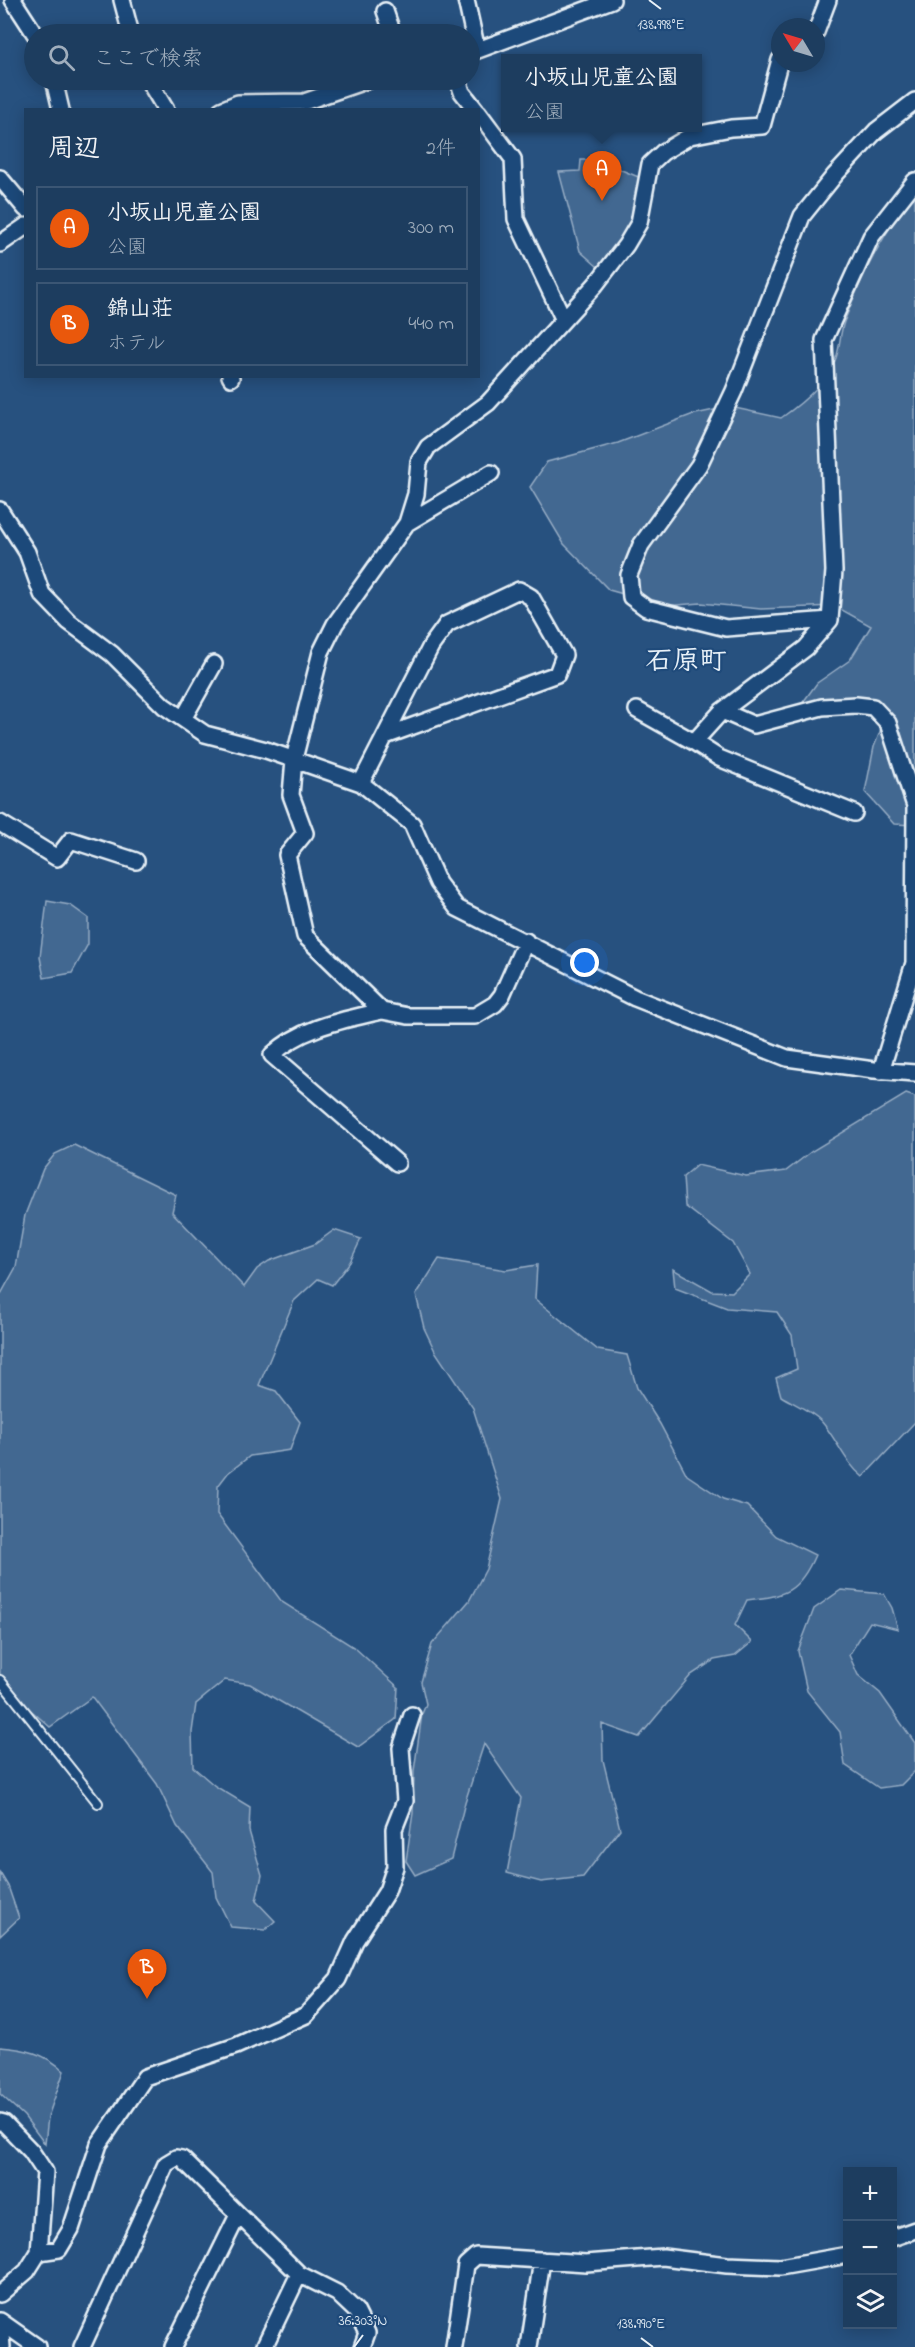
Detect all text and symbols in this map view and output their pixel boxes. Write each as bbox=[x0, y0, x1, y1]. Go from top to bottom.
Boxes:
text: 138.998°E bbox=[637, 14, 685, 36]
north arrow bbox=[771, 18, 825, 72]
search box bbox=[24, 24, 480, 90]
icon: search bbox=[45, 41, 78, 74]
text: ここで検索 bbox=[93, 44, 203, 76]
popup bbox=[501, 54, 702, 132]
text: 小坂山児童公園 bbox=[524, 63, 679, 95]
text: 公園 bbox=[524, 99, 564, 128]
text: 周辺 bbox=[48, 131, 100, 169]
text: 2件 bbox=[426, 135, 456, 164]
pin: A bbox=[582, 152, 622, 201]
text: 小坂山児童公園 bbox=[107, 198, 261, 230]
text: A bbox=[63, 214, 76, 243]
text: 300 m bbox=[408, 214, 454, 243]
text: 公園 bbox=[107, 234, 147, 263]
text: 錦山荘 bbox=[107, 294, 173, 326]
text: B bbox=[63, 310, 76, 339]
text: 440 m bbox=[408, 310, 454, 339]
text: ホテル bbox=[107, 330, 166, 359]
district label: 石原町 bbox=[646, 643, 727, 682]
your location bbox=[570, 948, 599, 977]
pin: B bbox=[128, 1950, 166, 1999]
map controls bbox=[843, 2167, 897, 2329]
button: + bbox=[843, 2167, 897, 2221]
button: − bbox=[843, 2221, 897, 2275]
button: layers bbox=[843, 2275, 897, 2329]
text: 36.303°N bbox=[339, 2310, 387, 2332]
text: 138.990°E bbox=[617, 2313, 665, 2335]

